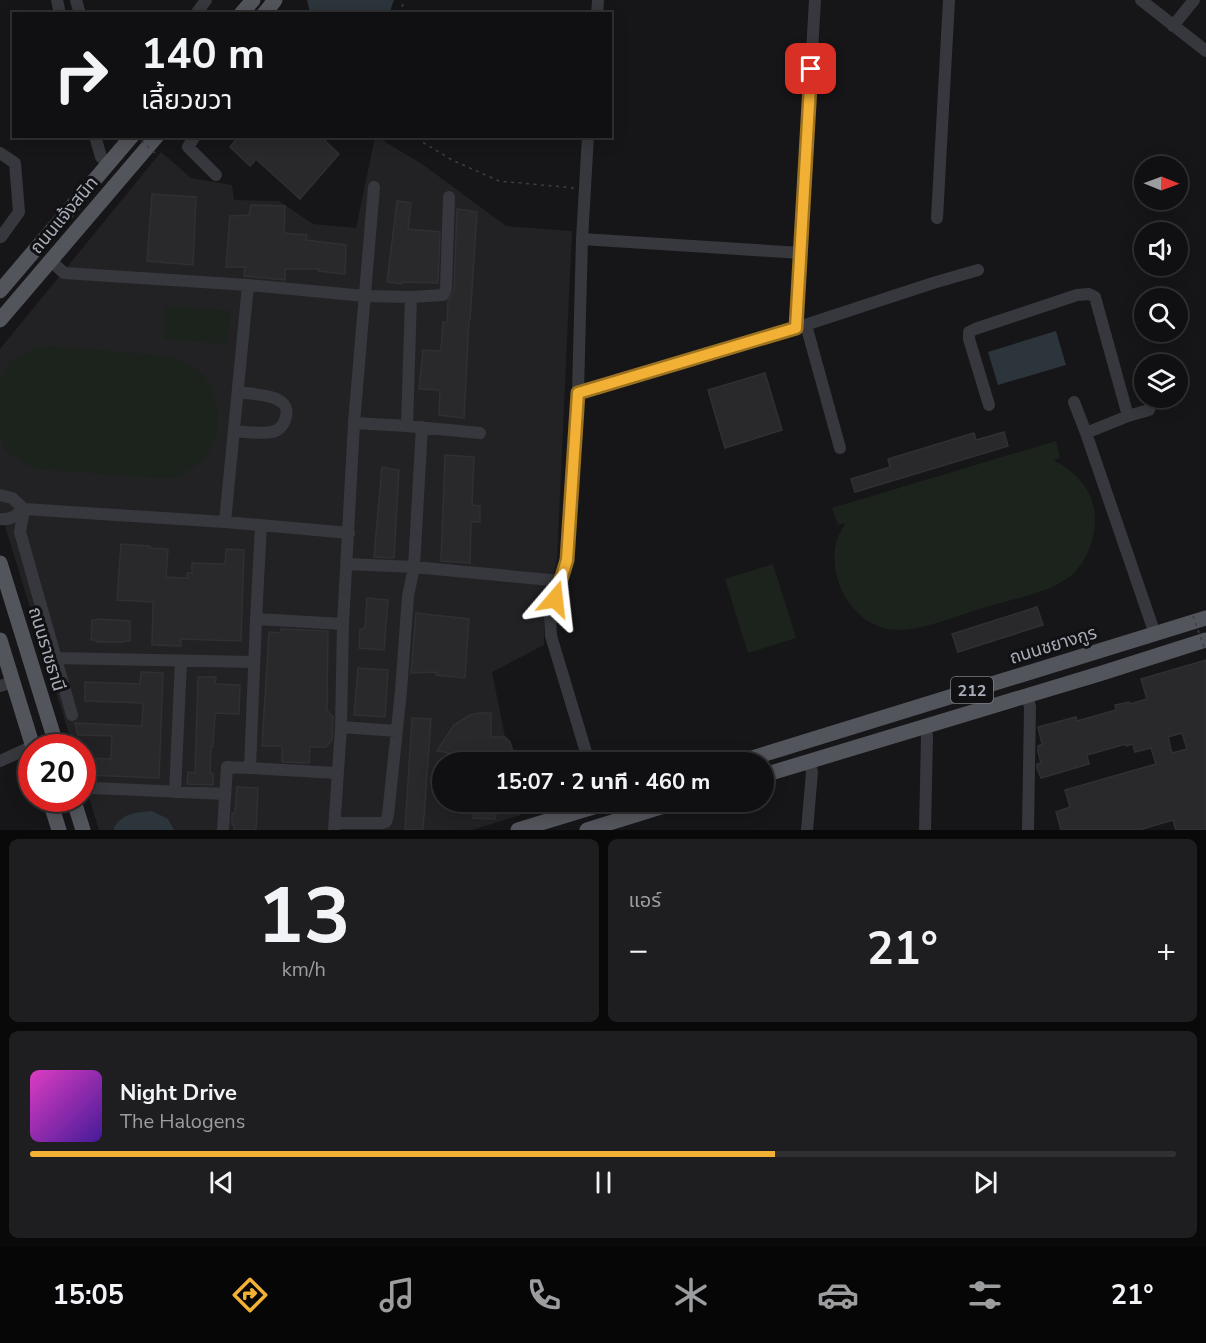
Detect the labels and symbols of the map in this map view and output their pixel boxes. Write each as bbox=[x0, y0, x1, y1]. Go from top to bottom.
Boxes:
pin bbox=[785, 43, 836, 94]
north arrow bbox=[1134, 156, 1188, 210]
street label: ถนนแจ้งสนิท bbox=[25, 171, 103, 259]
position arrow bbox=[523, 567, 587, 631]
street label: ถนนราชธานี bbox=[23, 604, 71, 694]
street label: ถนนชยางกูร bbox=[1006, 620, 1100, 670]
road number: 212 bbox=[951, 677, 993, 703]
speed limit sign: 20 bbox=[18, 734, 96, 812]

